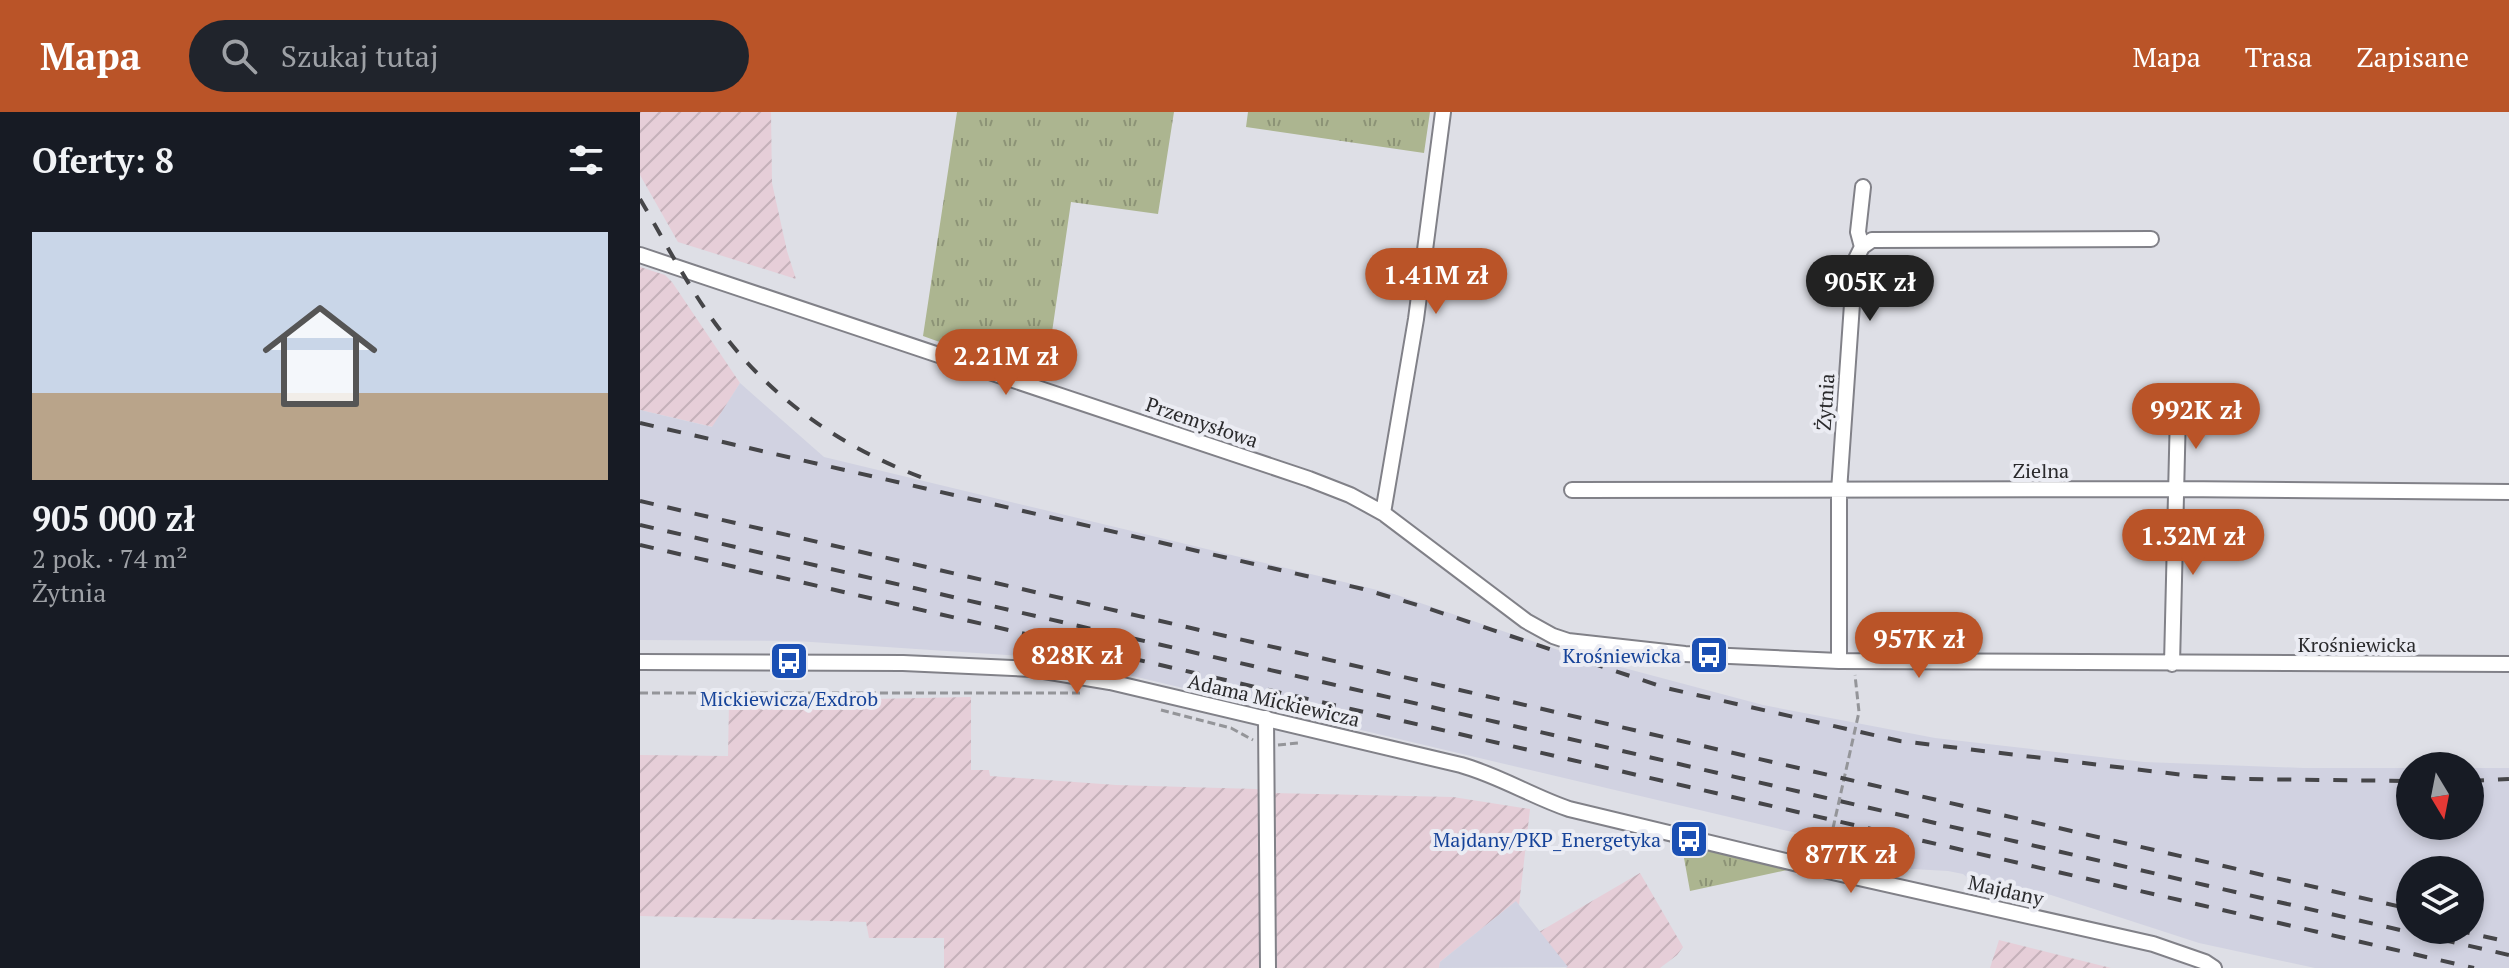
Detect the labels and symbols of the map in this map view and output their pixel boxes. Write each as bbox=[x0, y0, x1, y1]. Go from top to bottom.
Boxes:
pin: 1.41M zł bbox=[1353, 248, 1519, 316]
pin: 905K zł bbox=[1796, 255, 1944, 323]
pin: 2.21M zł bbox=[923, 329, 1089, 397]
street label: Żytnia bbox=[1810, 373, 1840, 431]
pin: 992K zł bbox=[2122, 383, 2270, 451]
street label: Przemysłowa bbox=[1142, 390, 1262, 454]
street label: Zielna bbox=[2013, 457, 2069, 484]
pin: 1.32M zł bbox=[2110, 509, 2276, 577]
pin: 957K zł bbox=[1845, 612, 1993, 680]
pin: 828K zł bbox=[1003, 628, 1151, 696]
street label: Krośniewicka bbox=[2298, 631, 2416, 658]
bus stop icon: Krośniewicka bbox=[1688, 634, 1730, 676]
bus stop icon: Mickiewicza/Exdrob bbox=[768, 640, 810, 682]
place label: Krośniewicka bbox=[1562, 642, 1681, 669]
street label: Adama Mickiewicza bbox=[1185, 667, 1363, 733]
place label: Mickiewicza/Exdrob bbox=[700, 685, 878, 712]
north arrow bbox=[2396, 752, 2484, 840]
bus stop icon: Majdany/PKP_Energetyka bbox=[1668, 818, 1710, 860]
place label: Majdany/PKP_Energetyka bbox=[1433, 826, 1661, 853]
pin: 877K zł bbox=[1777, 827, 1925, 895]
street label: Majdany bbox=[1966, 868, 2047, 912]

